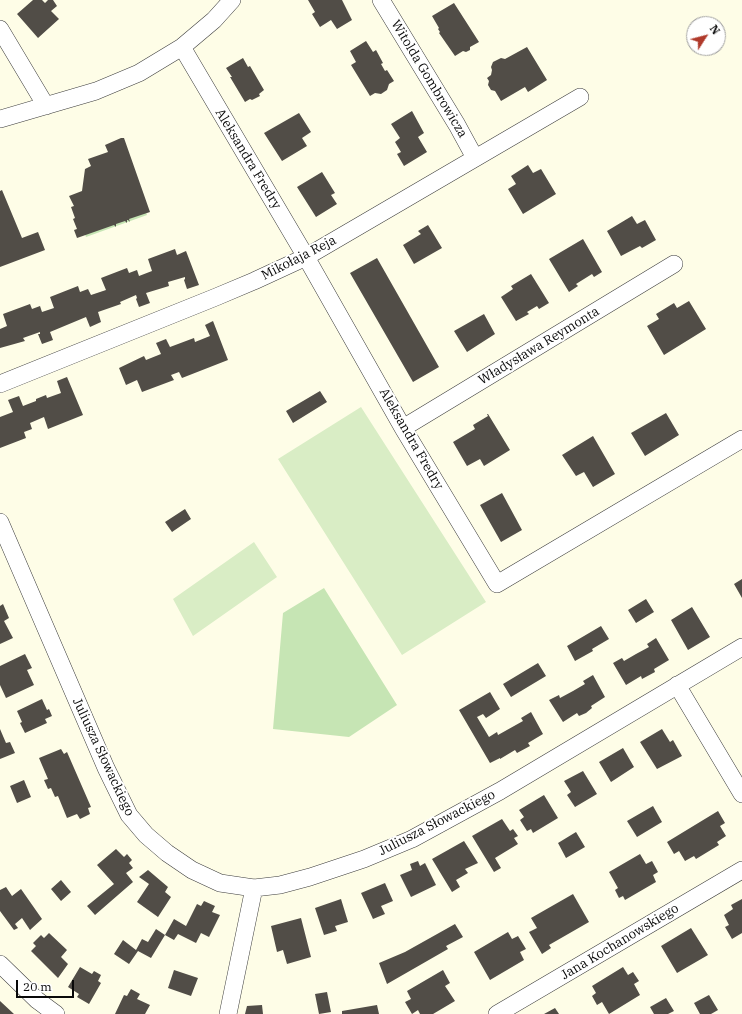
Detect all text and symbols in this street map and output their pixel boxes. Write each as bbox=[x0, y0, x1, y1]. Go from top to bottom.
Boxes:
north arrow bbox=[686, 16, 726, 56]
street label: Witolda Gombrowicza bbox=[388, 17, 470, 141]
text: N bbox=[707, 22, 723, 37]
street label: Aleksandra Fredry bbox=[212, 106, 284, 212]
street label: Mikołaja Reja bbox=[259, 232, 339, 284]
street label: Władysława Reymonta bbox=[476, 304, 602, 388]
street label: Aleksandra Fredry bbox=[376, 386, 446, 492]
street label: Juliusza Słowackiego bbox=[69, 696, 137, 818]
street label: Juliusza Słowackiego bbox=[376, 787, 498, 859]
street label: Jana Kochanowskiego bbox=[558, 901, 682, 983]
scale bar bbox=[18, 972, 76, 998]
text: 20 m bbox=[23, 979, 52, 994]

